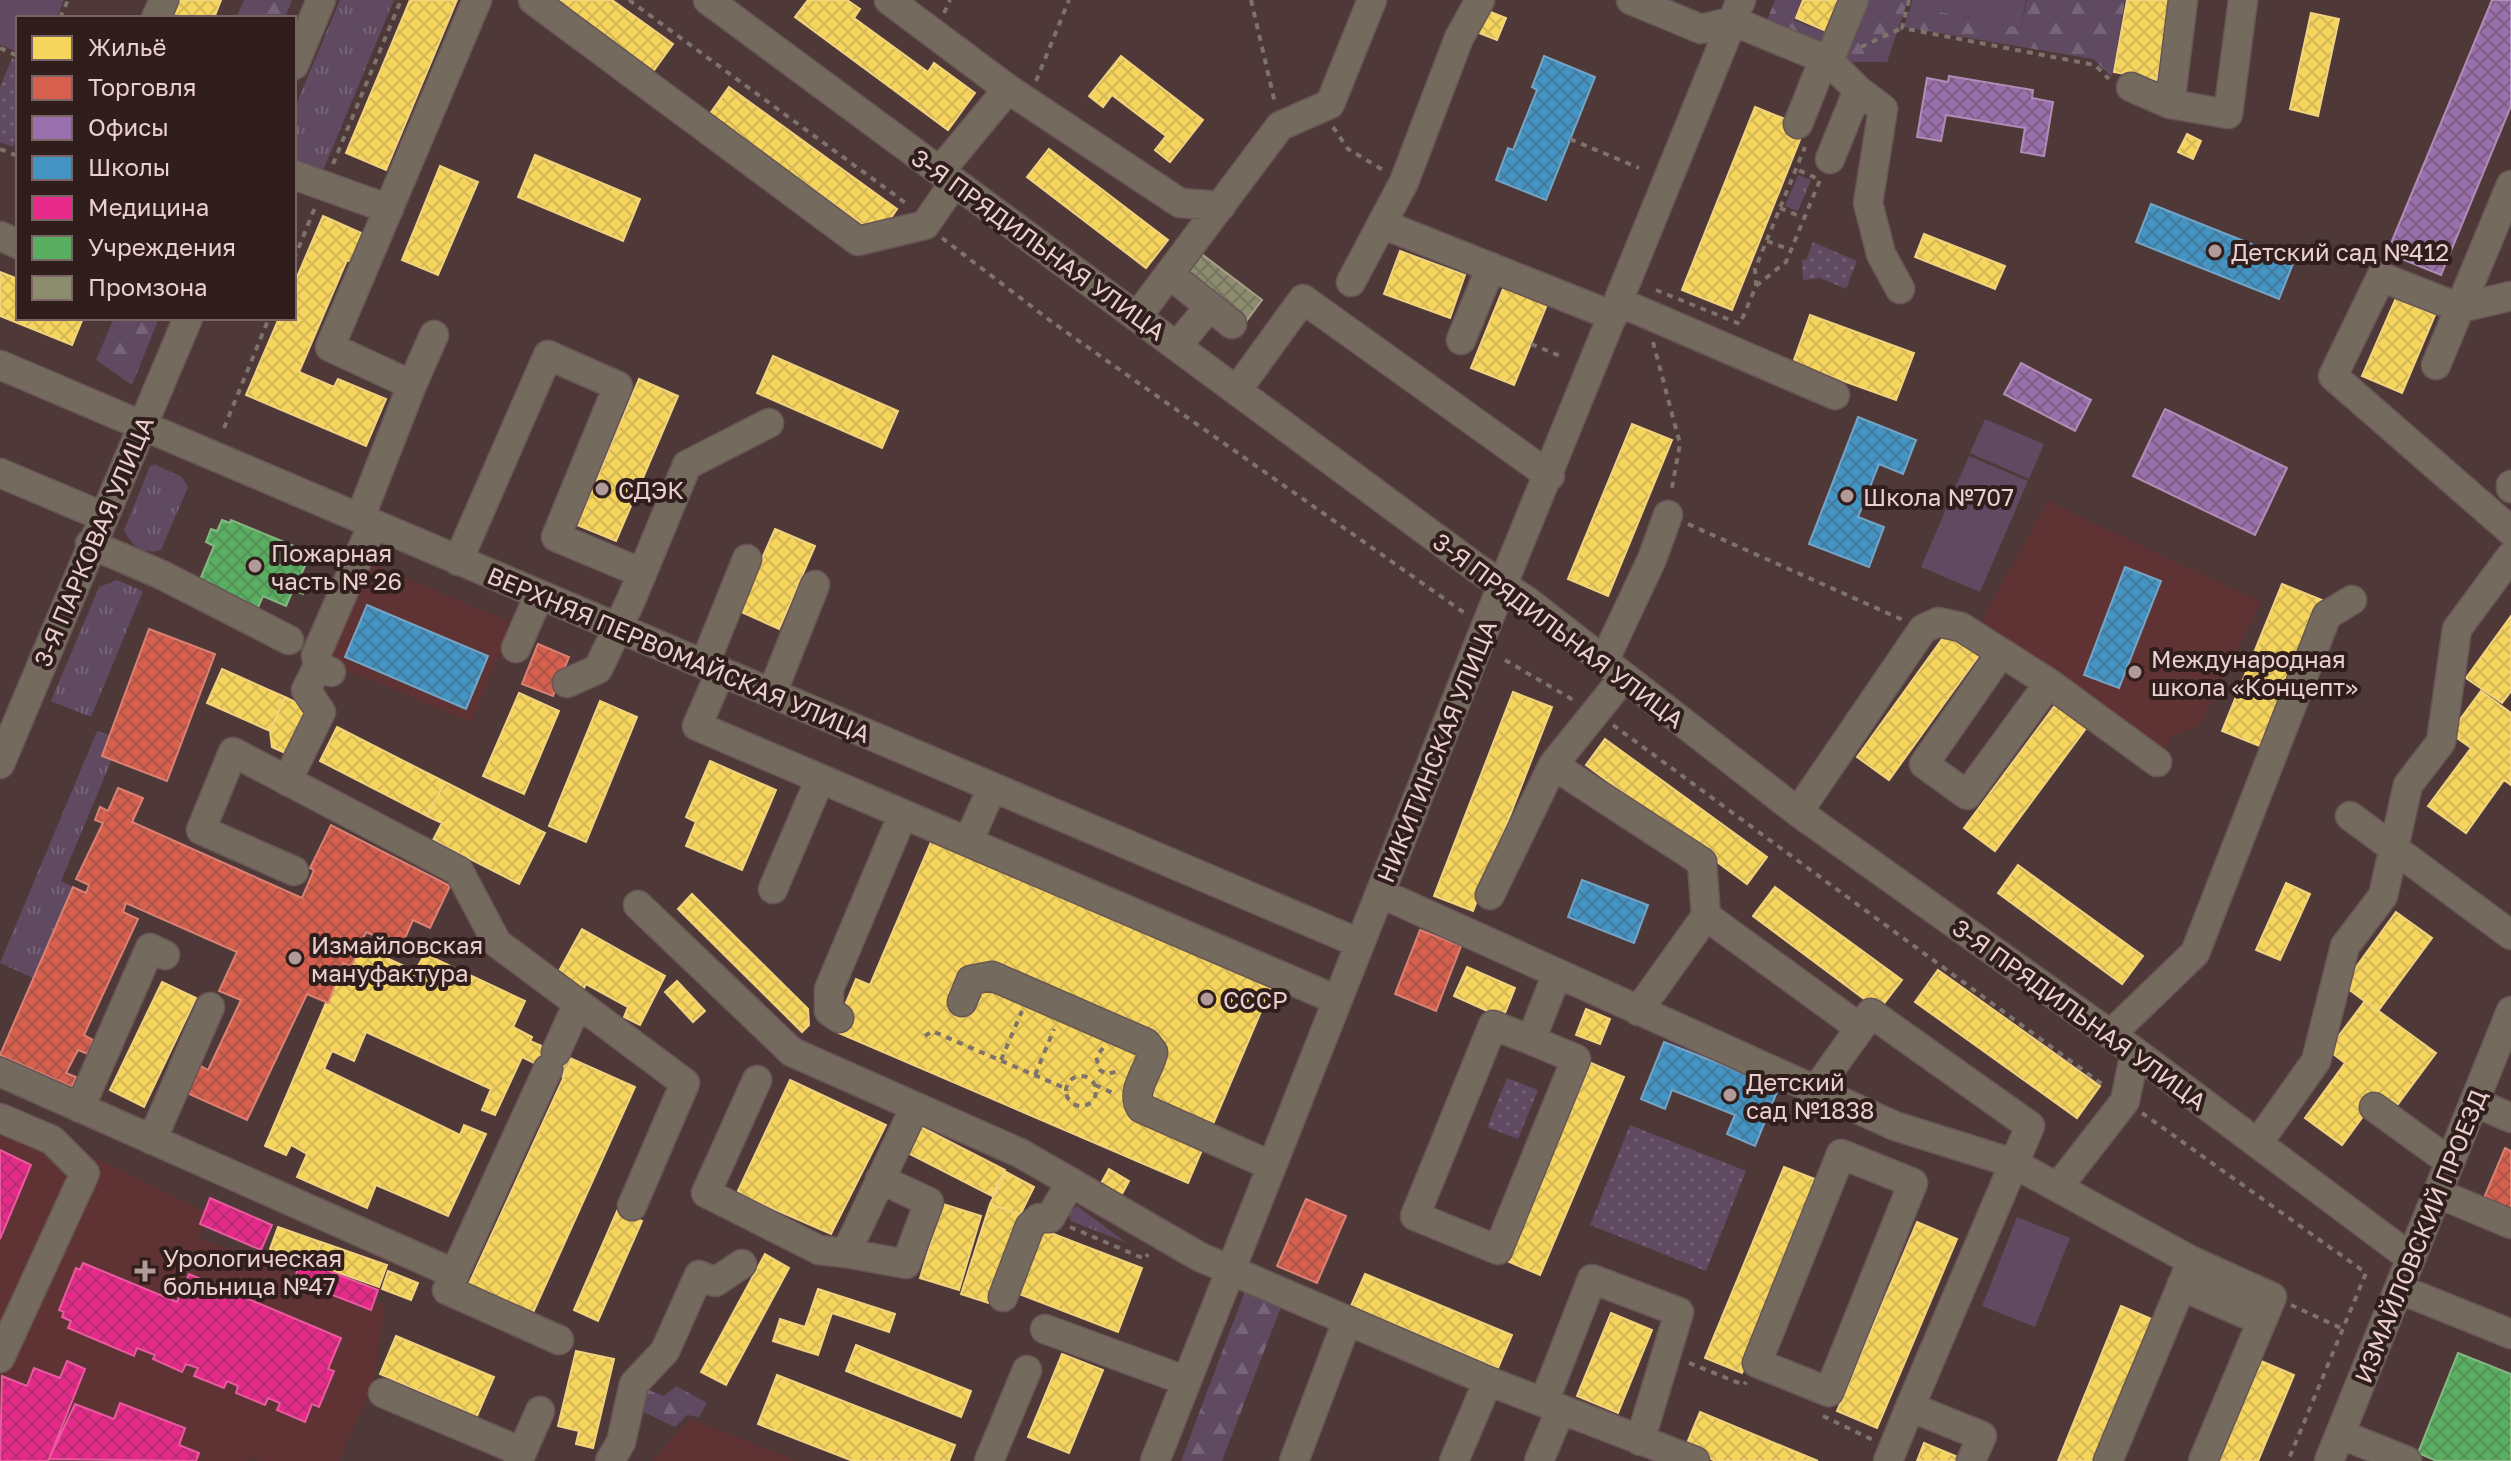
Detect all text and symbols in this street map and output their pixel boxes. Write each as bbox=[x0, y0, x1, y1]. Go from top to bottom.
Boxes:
legend bbox=[16, 16, 296, 320]
text: Жильё bbox=[88, 32, 166, 61]
text: Торговля bbox=[88, 72, 196, 101]
text: Офисы bbox=[88, 112, 169, 141]
street label: 3-Я ПРЯДИЛЬНАЯ УЛИЦА bbox=[907, 142, 1171, 346]
text: Школы bbox=[88, 152, 170, 181]
text: Медицина bbox=[88, 192, 209, 221]
text: Учреждения bbox=[88, 232, 236, 261]
place label: Детский сад №412 bbox=[2231, 237, 2449, 266]
marker: Детский сад №412 bbox=[2206, 242, 2224, 260]
text: Промзона bbox=[88, 272, 208, 301]
street label: 3-Я ПАРКОВАЯ УЛИЦА bbox=[27, 412, 159, 670]
place label: СДЭК bbox=[618, 475, 684, 504]
marker: СДЭК bbox=[593, 480, 611, 498]
place label: Школа №707 bbox=[1863, 482, 2014, 511]
marker: Школа №707 bbox=[1838, 487, 1856, 505]
street label: 3-Я ПРЯДИЛЬНАЯ УЛИЦА bbox=[1428, 526, 1690, 734]
place label: Пожарная часть № 26 bbox=[271, 538, 402, 595]
marker: Пожарная часть № 26 bbox=[246, 557, 264, 575]
street label: ВЕРХНЯЯ ПЕРВОМАЙСКАЯ УЛИЦА bbox=[483, 560, 875, 748]
street label: НИКИТИНСКАЯ УЛИЦА bbox=[1370, 616, 1502, 886]
place label: Международная школа «Концепт» bbox=[2151, 644, 2358, 701]
marker: Международная школа «Концепт» bbox=[2126, 663, 2144, 681]
street label: 3-Я ПРЯДИЛЬНАЯ УЛИЦА bbox=[1948, 912, 2212, 1116]
place label: Измайловская мануфактура bbox=[311, 930, 483, 987]
marker: Измайловская мануфактура bbox=[286, 949, 304, 967]
place label: СССР bbox=[1223, 985, 1288, 1014]
marker: СССР bbox=[1198, 990, 1216, 1008]
place label: Детский сад №1838 bbox=[1746, 1067, 1874, 1124]
street label: ИЗМАЙЛОВСКИЙ ПРОЕЗД bbox=[2348, 1085, 2492, 1387]
marker: Детский сад №1838 bbox=[1721, 1086, 1739, 1104]
place label: Урологическая больница №47 bbox=[163, 1243, 342, 1300]
marker: Урологическая больница №47 bbox=[134, 1260, 156, 1282]

